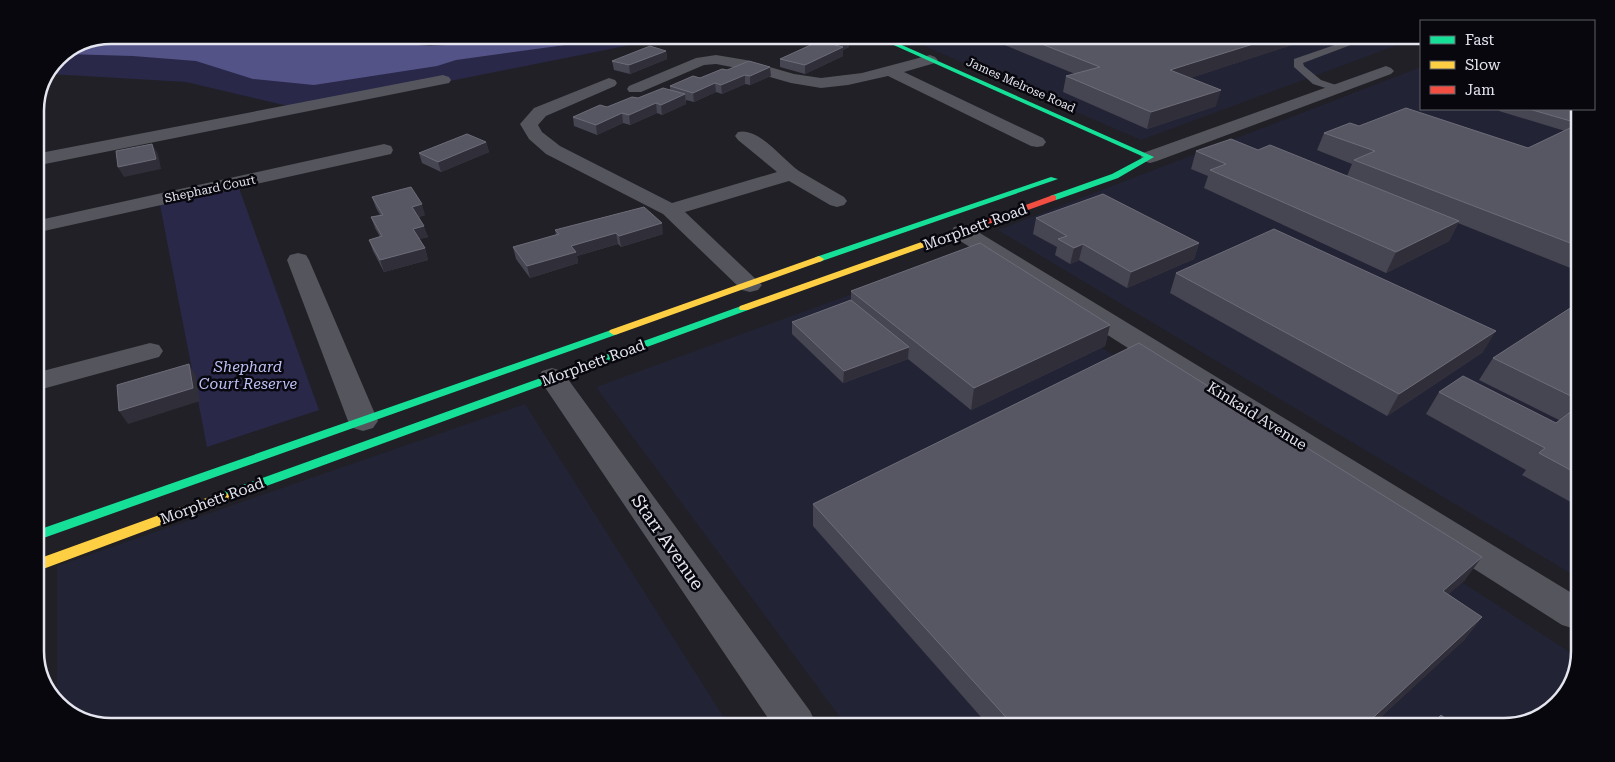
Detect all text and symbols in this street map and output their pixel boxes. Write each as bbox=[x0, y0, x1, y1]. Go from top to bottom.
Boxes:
legend bbox=[1420, 20, 1595, 110]
text: Fast bbox=[1465, 31, 1495, 49]
street label: James Melrose Road bbox=[964, 55, 1078, 115]
text: Slow bbox=[1465, 56, 1501, 74]
text: Jam bbox=[1465, 81, 1495, 99]
street label: Shephard Court bbox=[163, 172, 257, 205]
street label: Morphett Road bbox=[921, 200, 1030, 254]
street label: Morphett Road bbox=[539, 336, 648, 390]
park label: Shephard Court Reserve bbox=[199, 358, 298, 393]
street label: Kinkaid Avenue bbox=[1204, 378, 1310, 454]
street label: Morphett Road bbox=[158, 474, 267, 528]
street label: Starr Avenue bbox=[627, 490, 709, 594]

